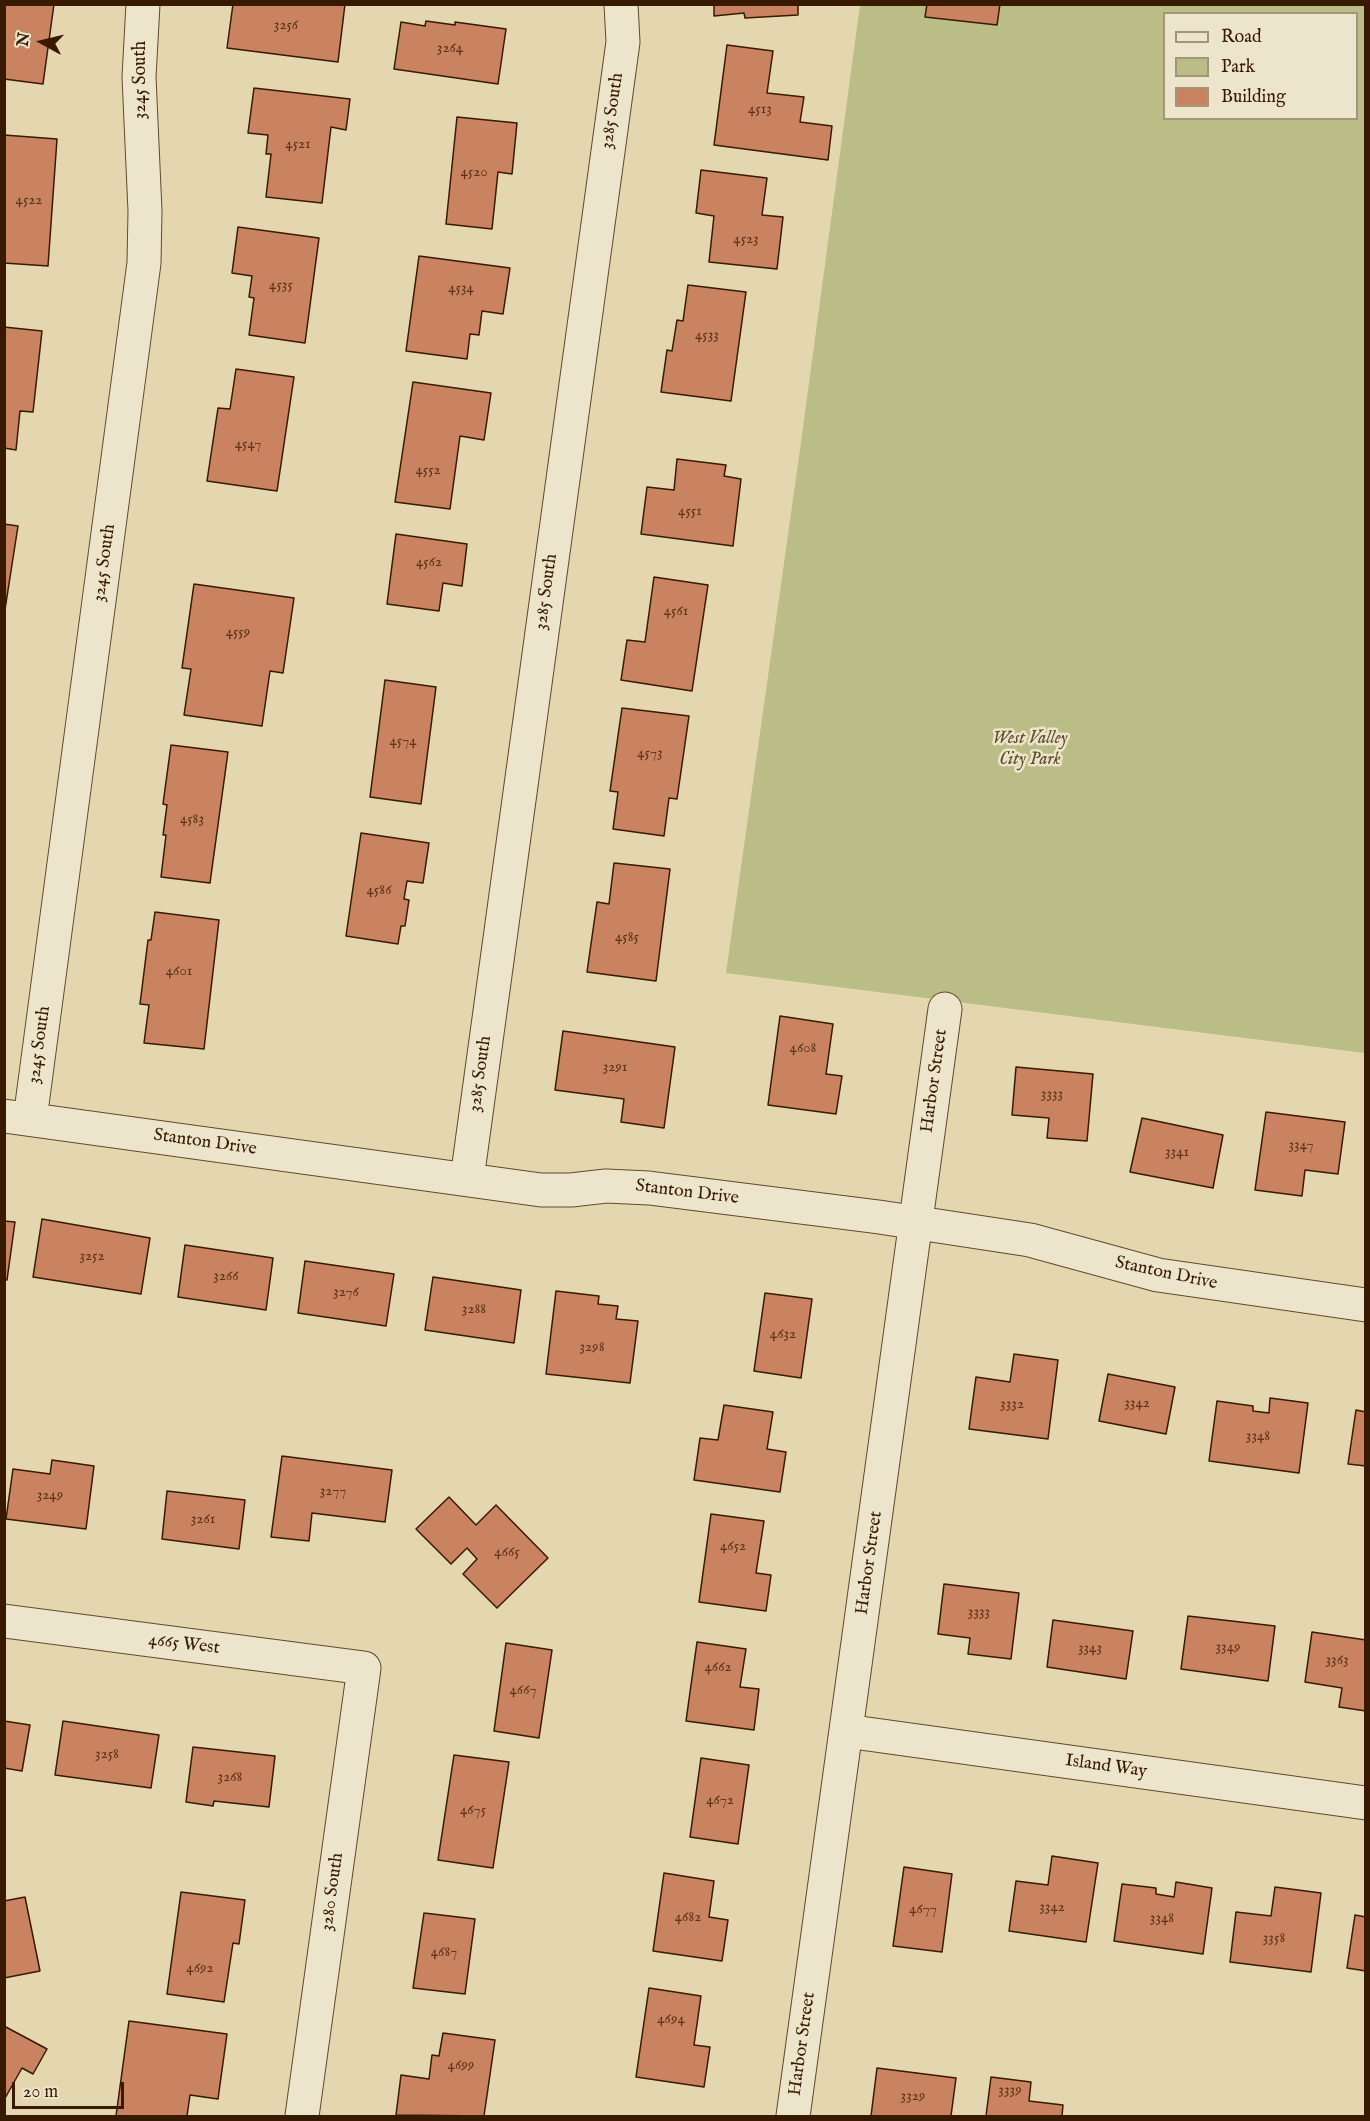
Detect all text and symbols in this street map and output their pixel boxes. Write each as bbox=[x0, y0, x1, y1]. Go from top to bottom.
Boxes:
north arrow bbox=[12, 12, 72, 72]
legend bbox=[1163, 12, 1358, 120]
house number: 3256 bbox=[274, 17, 298, 35]
text: Road bbox=[1221, 26, 1262, 49]
text: N bbox=[13, 31, 35, 48]
house number: 3264 bbox=[437, 40, 463, 58]
street label: 3245 South bbox=[130, 41, 152, 119]
text: Park bbox=[1221, 56, 1255, 79]
street label: 3285 South bbox=[597, 72, 629, 150]
text: Building bbox=[1221, 86, 1286, 109]
house number: 4513 bbox=[748, 101, 772, 119]
house number: 4521 bbox=[285, 136, 311, 154]
house number: 4520 bbox=[460, 164, 488, 182]
house number: 4522 bbox=[16, 192, 42, 210]
house number: 4523 bbox=[733, 231, 759, 249]
house number: 4535 bbox=[269, 277, 293, 295]
house number: 4534 bbox=[448, 280, 474, 298]
house number: 4533 bbox=[695, 327, 719, 345]
house number: 4547 bbox=[235, 436, 261, 454]
house number: 4552 bbox=[415, 462, 441, 480]
house number: 4551 bbox=[678, 503, 702, 521]
street label: 3245 South bbox=[89, 523, 121, 603]
street label: 3285 South bbox=[531, 553, 563, 631]
house number: 4562 bbox=[416, 554, 442, 572]
house number: 4561 bbox=[664, 603, 688, 621]
house number: 4559 bbox=[226, 624, 250, 642]
park label: West Valley City Park bbox=[993, 728, 1067, 771]
house number: 4574 bbox=[389, 733, 417, 751]
house number: 4573 bbox=[637, 745, 663, 763]
house number: 4583 bbox=[180, 811, 204, 829]
house number: 4586 bbox=[367, 882, 391, 900]
house number: 4585 bbox=[615, 929, 639, 947]
house number: 4601 bbox=[166, 963, 192, 981]
street label: 3245 South bbox=[24, 1005, 56, 1085]
street label: Harbor Street bbox=[917, 1028, 953, 1134]
street label: 3285 South bbox=[465, 1035, 497, 1113]
house number: 4608 bbox=[790, 1040, 816, 1058]
house number: 3291 bbox=[603, 1059, 627, 1077]
house number: 3333 bbox=[1041, 1086, 1063, 1104]
street label: Stanton Drive bbox=[152, 1125, 258, 1161]
house number: 3347 bbox=[1288, 1137, 1314, 1155]
house number: 3341 bbox=[1165, 1144, 1189, 1162]
street label: Stanton Drive bbox=[634, 1176, 740, 1210]
house number: 3252 bbox=[79, 1248, 105, 1266]
street label: Stanton Drive bbox=[1113, 1253, 1219, 1295]
house number: 3266 bbox=[213, 1268, 239, 1286]
house number: 3276 bbox=[333, 1284, 359, 1302]
house number: 3288 bbox=[462, 1301, 486, 1319]
house number: 4632 bbox=[770, 1326, 796, 1344]
house number: 3298 bbox=[579, 1339, 605, 1357]
house number: 3342 bbox=[1124, 1395, 1150, 1413]
house number: 3332 bbox=[1000, 1396, 1024, 1414]
house number: 3348 bbox=[1246, 1428, 1270, 1446]
house number: 3277 bbox=[320, 1483, 346, 1501]
house number: 3249 bbox=[37, 1487, 63, 1505]
street label: Harbor Street bbox=[852, 1510, 888, 1616]
house number: 3261 bbox=[191, 1511, 215, 1529]
house number: 4652 bbox=[720, 1538, 746, 1556]
house number: 4665 bbox=[494, 1544, 520, 1562]
house number: 3333 bbox=[968, 1604, 990, 1622]
street label: 4665 West bbox=[147, 1630, 221, 1660]
house number: 3349 bbox=[1215, 1639, 1241, 1657]
house number: 3343 bbox=[1078, 1640, 1102, 1658]
house number: 3363 bbox=[1325, 1652, 1349, 1670]
house number: 4662 bbox=[704, 1659, 732, 1677]
house number: 4667 bbox=[509, 1682, 537, 1700]
house number: 3258 bbox=[95, 1746, 119, 1764]
street label: Island Way bbox=[1064, 1751, 1148, 1783]
house number: 3268 bbox=[218, 1769, 242, 1787]
house number: 4672 bbox=[706, 1792, 734, 1810]
house number: 4675 bbox=[460, 1802, 486, 1820]
street label: 3280 South bbox=[317, 1851, 349, 1933]
house number: 3342 bbox=[1039, 1899, 1065, 1917]
house number: 4677 bbox=[909, 1901, 937, 1919]
house number: 4682 bbox=[675, 1909, 701, 1927]
house number: 3348 bbox=[1150, 1910, 1174, 1928]
house number: 3358 bbox=[1263, 1930, 1285, 1948]
house number: 4687 bbox=[431, 1944, 457, 1962]
house number: 4692 bbox=[186, 1960, 214, 1978]
street label: Harbor Street bbox=[785, 1991, 821, 2097]
house number: 4694 bbox=[657, 2011, 685, 2029]
house number: 4699 bbox=[448, 2057, 474, 2075]
scale bar bbox=[15, 2070, 128, 2108]
text: 20 m bbox=[23, 2081, 58, 2104]
house number: 3339 bbox=[998, 2082, 1022, 2100]
house number: 3329 bbox=[901, 2088, 925, 2106]

